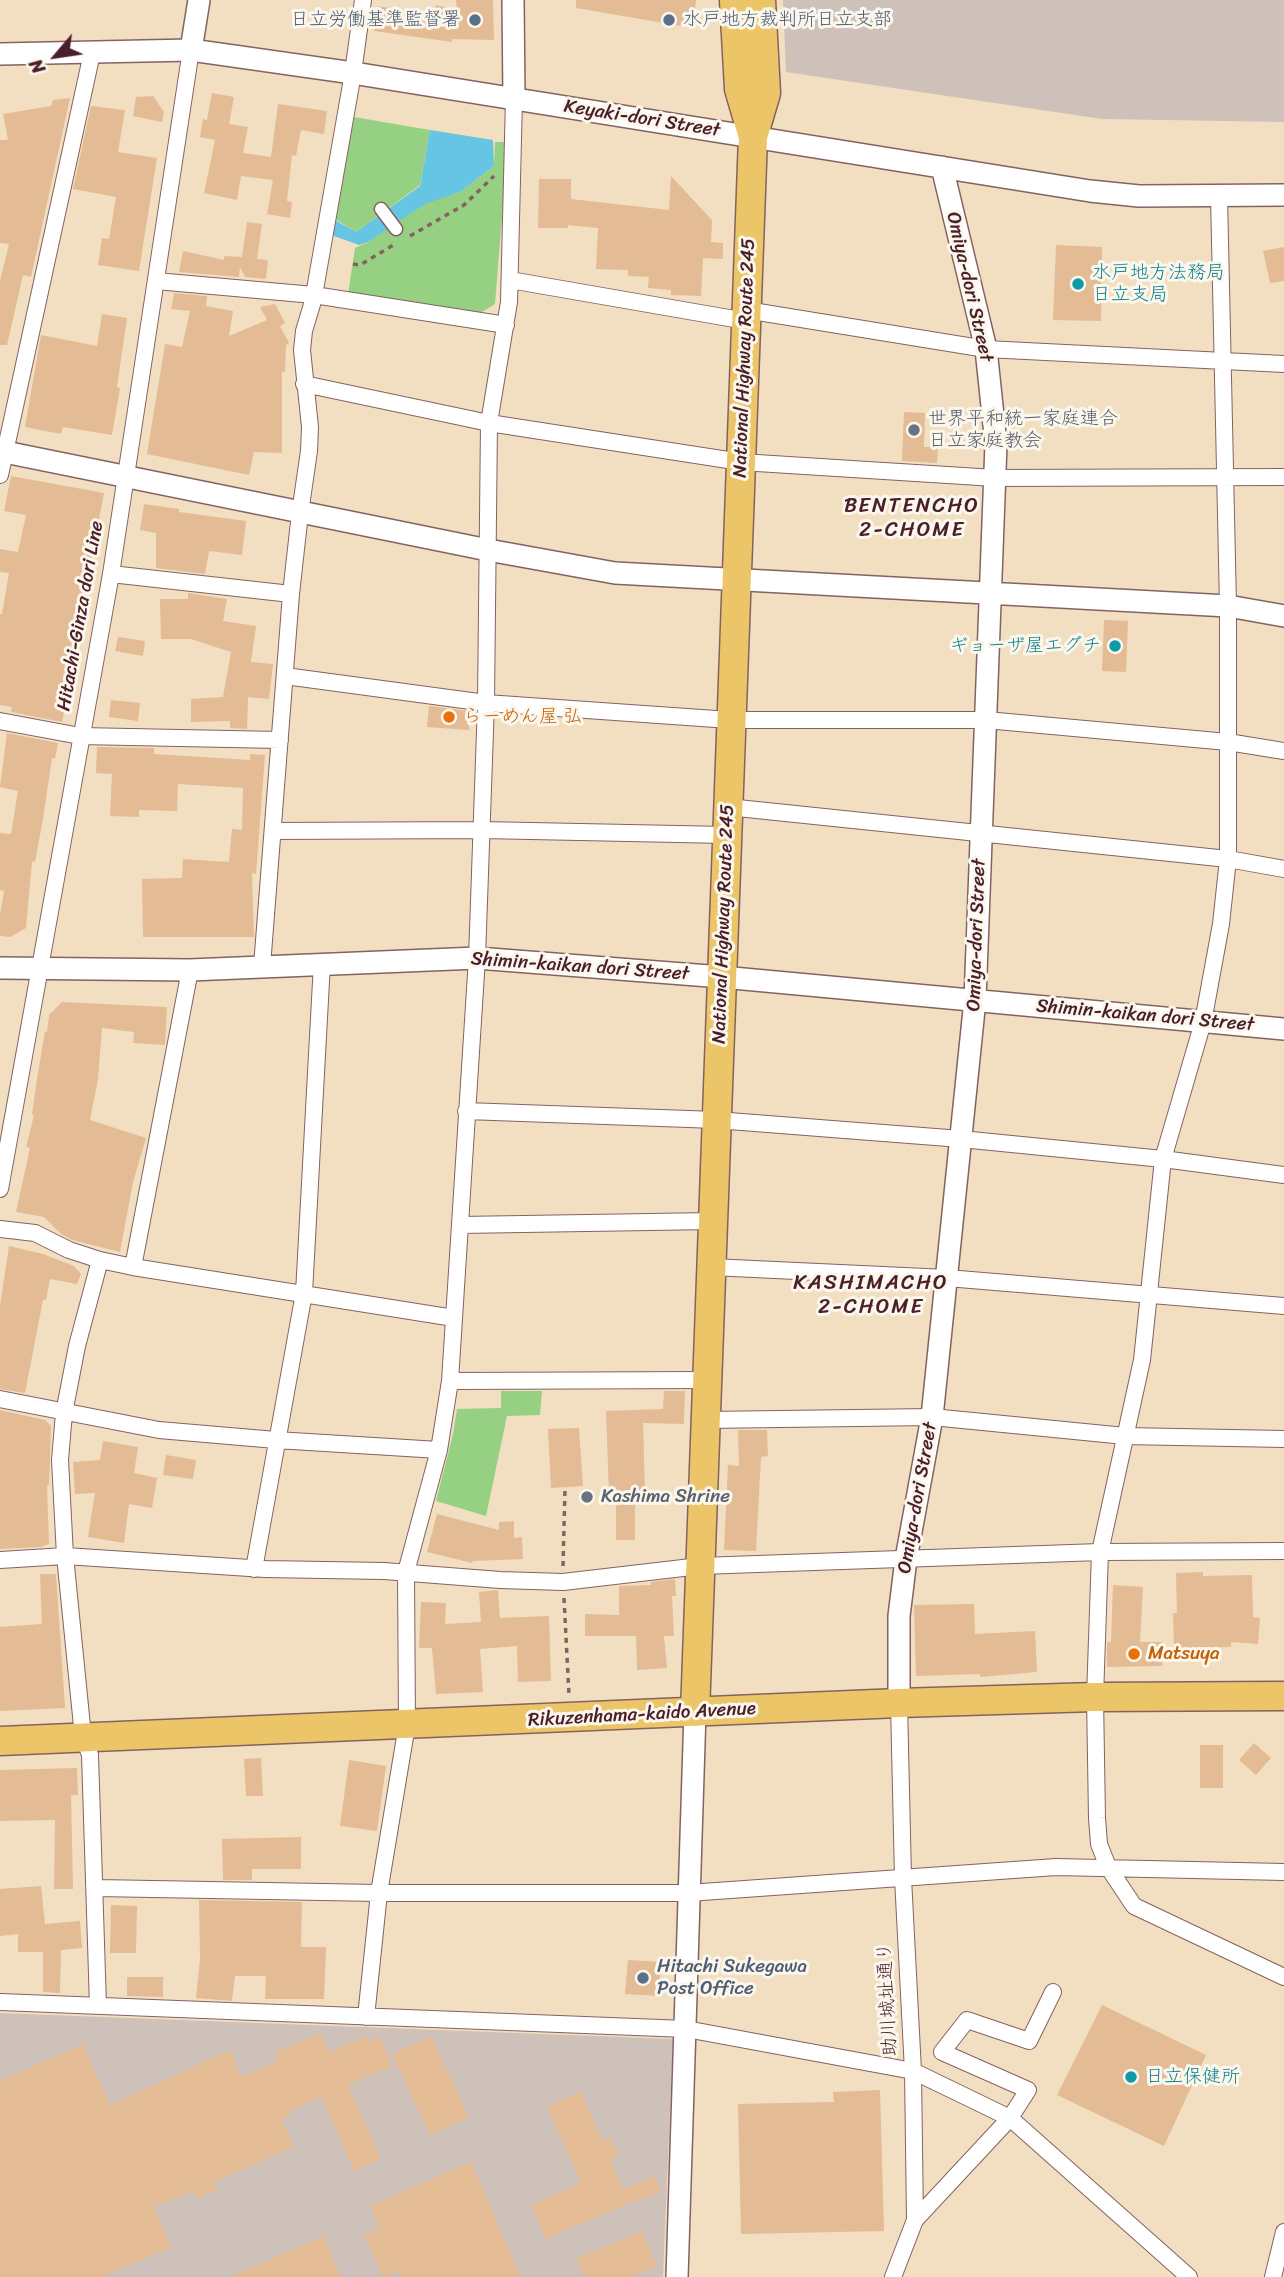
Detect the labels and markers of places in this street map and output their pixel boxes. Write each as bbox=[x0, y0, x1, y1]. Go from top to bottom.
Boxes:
place label: 日立労働基準監督署 bbox=[290, 9, 461, 31]
place label: 水戸地方裁判所日立支部 bbox=[683, 9, 892, 31]
marker: 日立労働基準監督署 bbox=[467, 12, 483, 28]
marker: 水戸地方裁判所日立支部 bbox=[661, 12, 677, 28]
place label: 水戸地方法務局 日立支局 bbox=[1092, 262, 1225, 306]
marker: 水戸地方法務局 日立支局 bbox=[1070, 276, 1086, 292]
place label: 世界平和統一家庭連合 日立家庭教会 bbox=[928, 408, 1118, 452]
marker: 世界平和統一家庭連合 日立家庭教会 bbox=[906, 422, 922, 438]
place label: ギョーザ屋エグチ bbox=[949, 635, 1101, 657]
marker: ギョーザ屋エグチ bbox=[1107, 638, 1123, 654]
place label: らーめん屋 弘 bbox=[463, 706, 582, 728]
marker: らーめん屋 弘 bbox=[441, 709, 457, 725]
place label: Kashima Shrine bbox=[601, 1486, 730, 1508]
marker: Kashima Shrine bbox=[579, 1489, 595, 1505]
place label: Matsuya bbox=[1148, 1643, 1220, 1665]
marker: Matsuya bbox=[1126, 1646, 1142, 1662]
place label: Hitachi Sukegawa Post Office bbox=[657, 1956, 807, 2000]
marker: Hitachi Sukegawa Post Office bbox=[635, 1970, 651, 1986]
place label: 日立保健所 bbox=[1145, 2066, 1240, 2088]
marker: 日立保健所 bbox=[1123, 2069, 1139, 2085]

